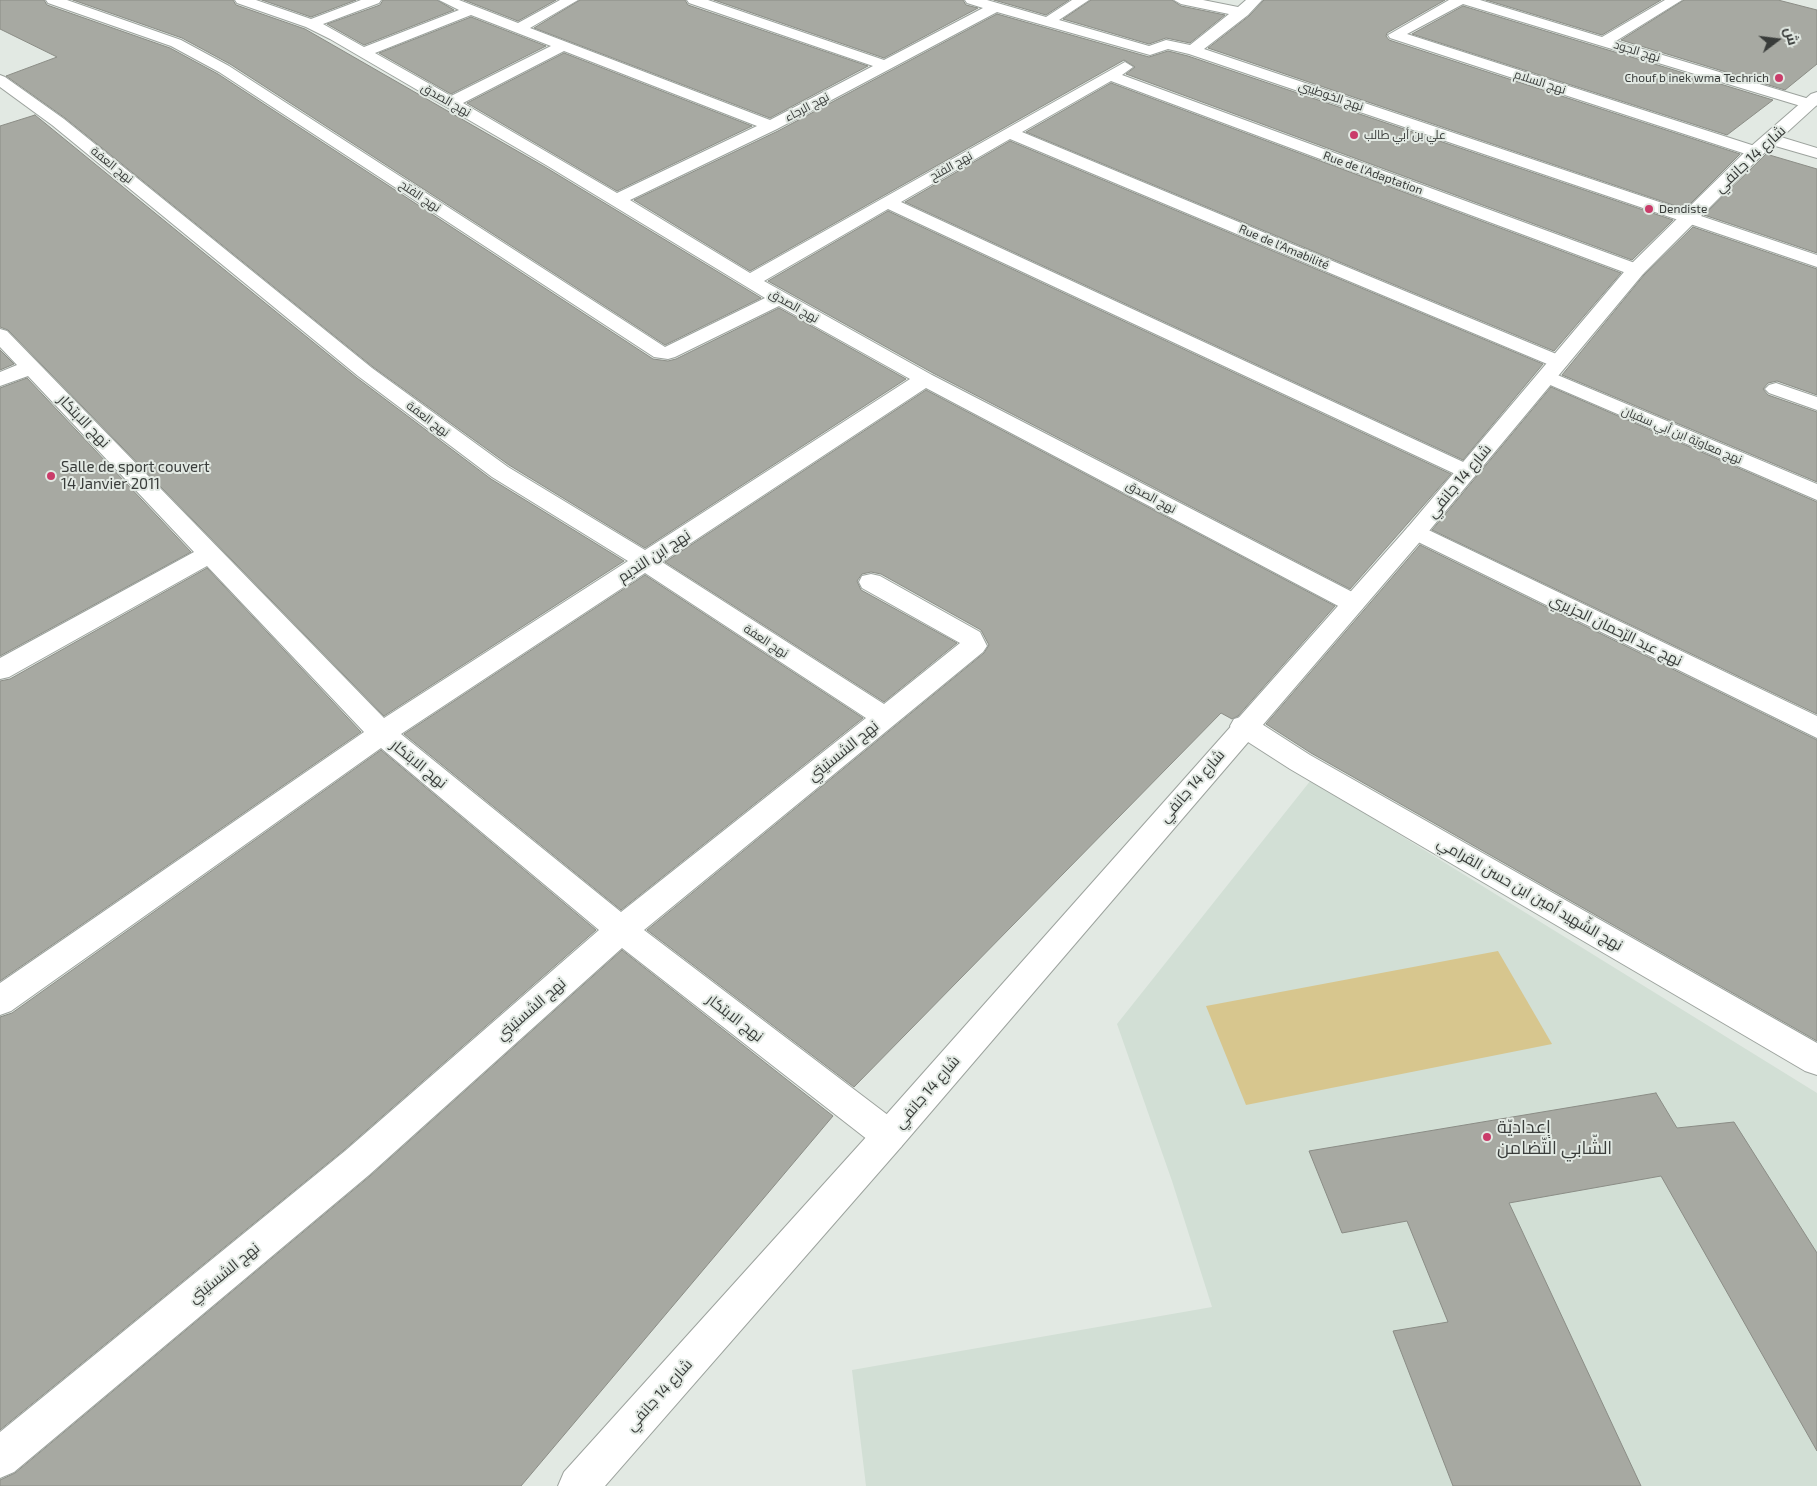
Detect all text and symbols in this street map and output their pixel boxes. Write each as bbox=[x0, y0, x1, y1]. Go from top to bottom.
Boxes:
north arrow bbox=[1752, 15, 1802, 65]
text: ش bbox=[1781, 25, 1803, 47]
street label: نهج الجود bbox=[1612, 37, 1662, 65]
street label: نهج السلام bbox=[1512, 67, 1568, 97]
place label: Chouf b inek wma Techrich bbox=[1624, 71, 1769, 85]
marker: Chouf b inek wma Techrich bbox=[1773, 72, 1785, 84]
street label: نهج الخوطيبي bbox=[1297, 78, 1365, 114]
street label: نهج الصدق bbox=[419, 80, 473, 120]
street label: نهج الرجاء bbox=[782, 89, 832, 125]
street label: شارع 14 جانفي bbox=[1711, 122, 1789, 196]
place label: علي بن أبي طالب bbox=[1364, 128, 1446, 142]
marker: علي بن أبي طالب bbox=[1348, 129, 1360, 141]
street label: نهج العفة bbox=[88, 144, 136, 186]
street label: نهج الفتح bbox=[927, 148, 975, 184]
street label: Rue de l'Adaptation bbox=[1321, 148, 1425, 198]
street label: نهج الفتح bbox=[397, 177, 443, 215]
place label: Dendiste bbox=[1659, 202, 1707, 216]
marker: Dendiste bbox=[1643, 203, 1655, 215]
street label: Rue de l'Amabilité bbox=[1237, 221, 1331, 273]
street label: نهج الصدق bbox=[767, 286, 821, 326]
street label: نهج الابتكار bbox=[54, 391, 114, 451]
street label: نهج العفة bbox=[404, 398, 452, 440]
street label: نهج معاويّة ابن أبي سفيان bbox=[1620, 403, 1744, 467]
street label: شارع 14 جانفي bbox=[1423, 441, 1495, 521]
place label: Salle de sport couvert 14 Janvier 2011 bbox=[61, 458, 210, 493]
marker: Salle de sport couvert 14 Janvier 2011 bbox=[45, 470, 57, 482]
street label: نهج الصدق bbox=[1123, 478, 1179, 516]
street label: نهج ابن النديم bbox=[614, 526, 694, 586]
street label: نهج عبد الرّحمان الجزيري bbox=[1547, 590, 1685, 670]
street label: نهج العفة bbox=[741, 621, 791, 661]
street label: نهج الشستيتي bbox=[804, 717, 882, 785]
street label: نهج الابتكار bbox=[387, 736, 451, 792]
street label: شارع 14 جانفي bbox=[1156, 746, 1228, 826]
street label: نهج الشّهيد أمين ابن حسن القرامي bbox=[1434, 833, 1626, 955]
street label: نهج الشستيتي bbox=[493, 974, 569, 1044]
street label: نهج الابتكار bbox=[703, 990, 767, 1046]
street label: شارع 14 جانفي bbox=[891, 1052, 963, 1132]
place label: إعداديّة الشّابي التّضامن bbox=[1497, 1116, 1612, 1158]
marker: إعداديّة الشّابي التّضامن bbox=[1481, 1131, 1493, 1143]
street label: نهج الشستيتي bbox=[185, 1239, 263, 1307]
street label: شارع 14 جانفي bbox=[622, 1355, 696, 1435]

